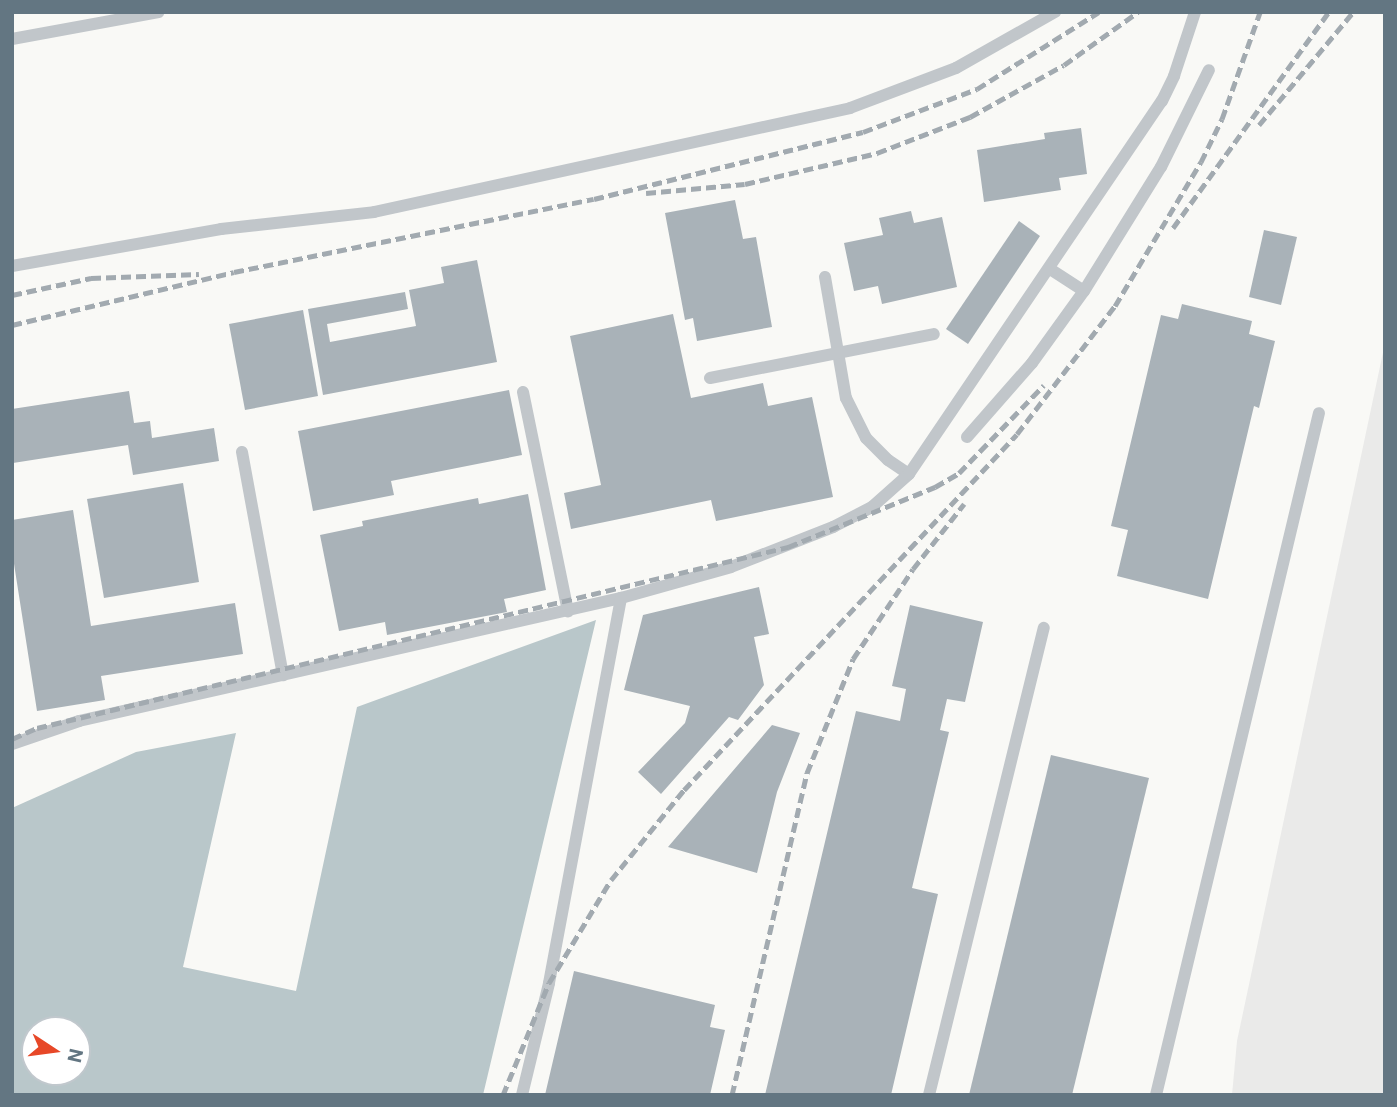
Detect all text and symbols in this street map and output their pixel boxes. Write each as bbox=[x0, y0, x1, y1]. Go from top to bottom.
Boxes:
north arrow bbox=[21, 1016, 91, 1086]
text: N bbox=[62, 1046, 88, 1065]

